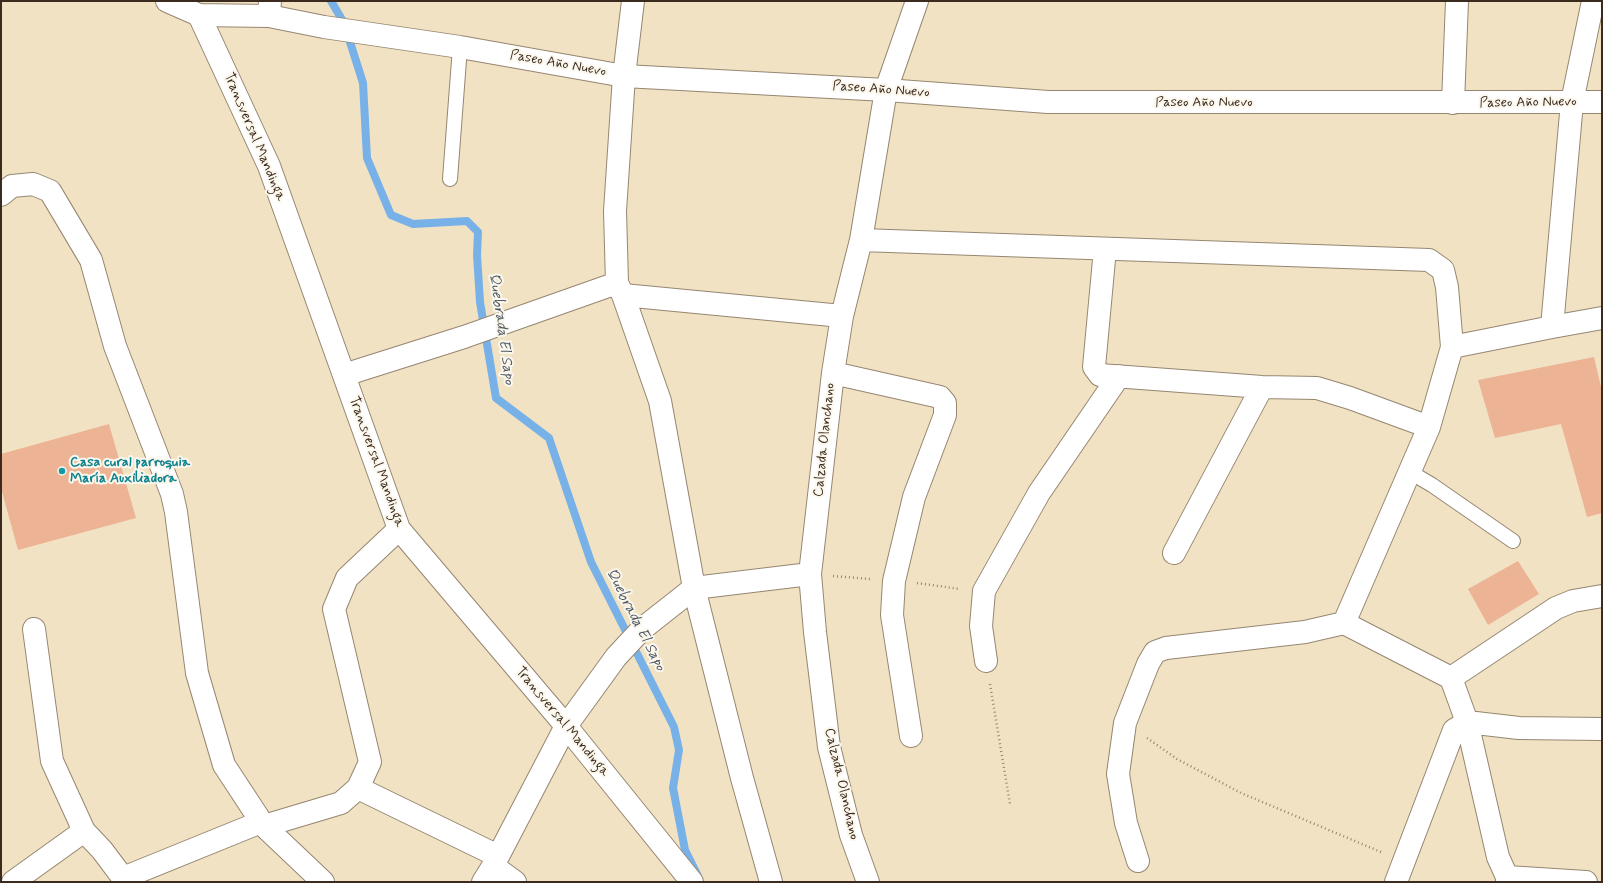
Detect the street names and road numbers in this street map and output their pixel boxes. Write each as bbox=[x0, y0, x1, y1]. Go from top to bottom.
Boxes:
street label: Paseo Año Nuevo bbox=[509, 47, 607, 81]
street label: Transversal Mandinga bbox=[219, 70, 289, 204]
street label: Paseo Año Nuevo bbox=[832, 78, 930, 102]
street label: Paseo Año Nuevo bbox=[1479, 94, 1577, 112]
street label: Paseo Año Nuevo bbox=[1155, 95, 1253, 111]
street label: Calzada Olanchano bbox=[811, 382, 839, 498]
street label: Transversal Mandinga bbox=[345, 394, 407, 530]
street label: Transversal Mandinga bbox=[511, 664, 613, 780]
street label: Calzada Olanchano bbox=[820, 726, 862, 842]

